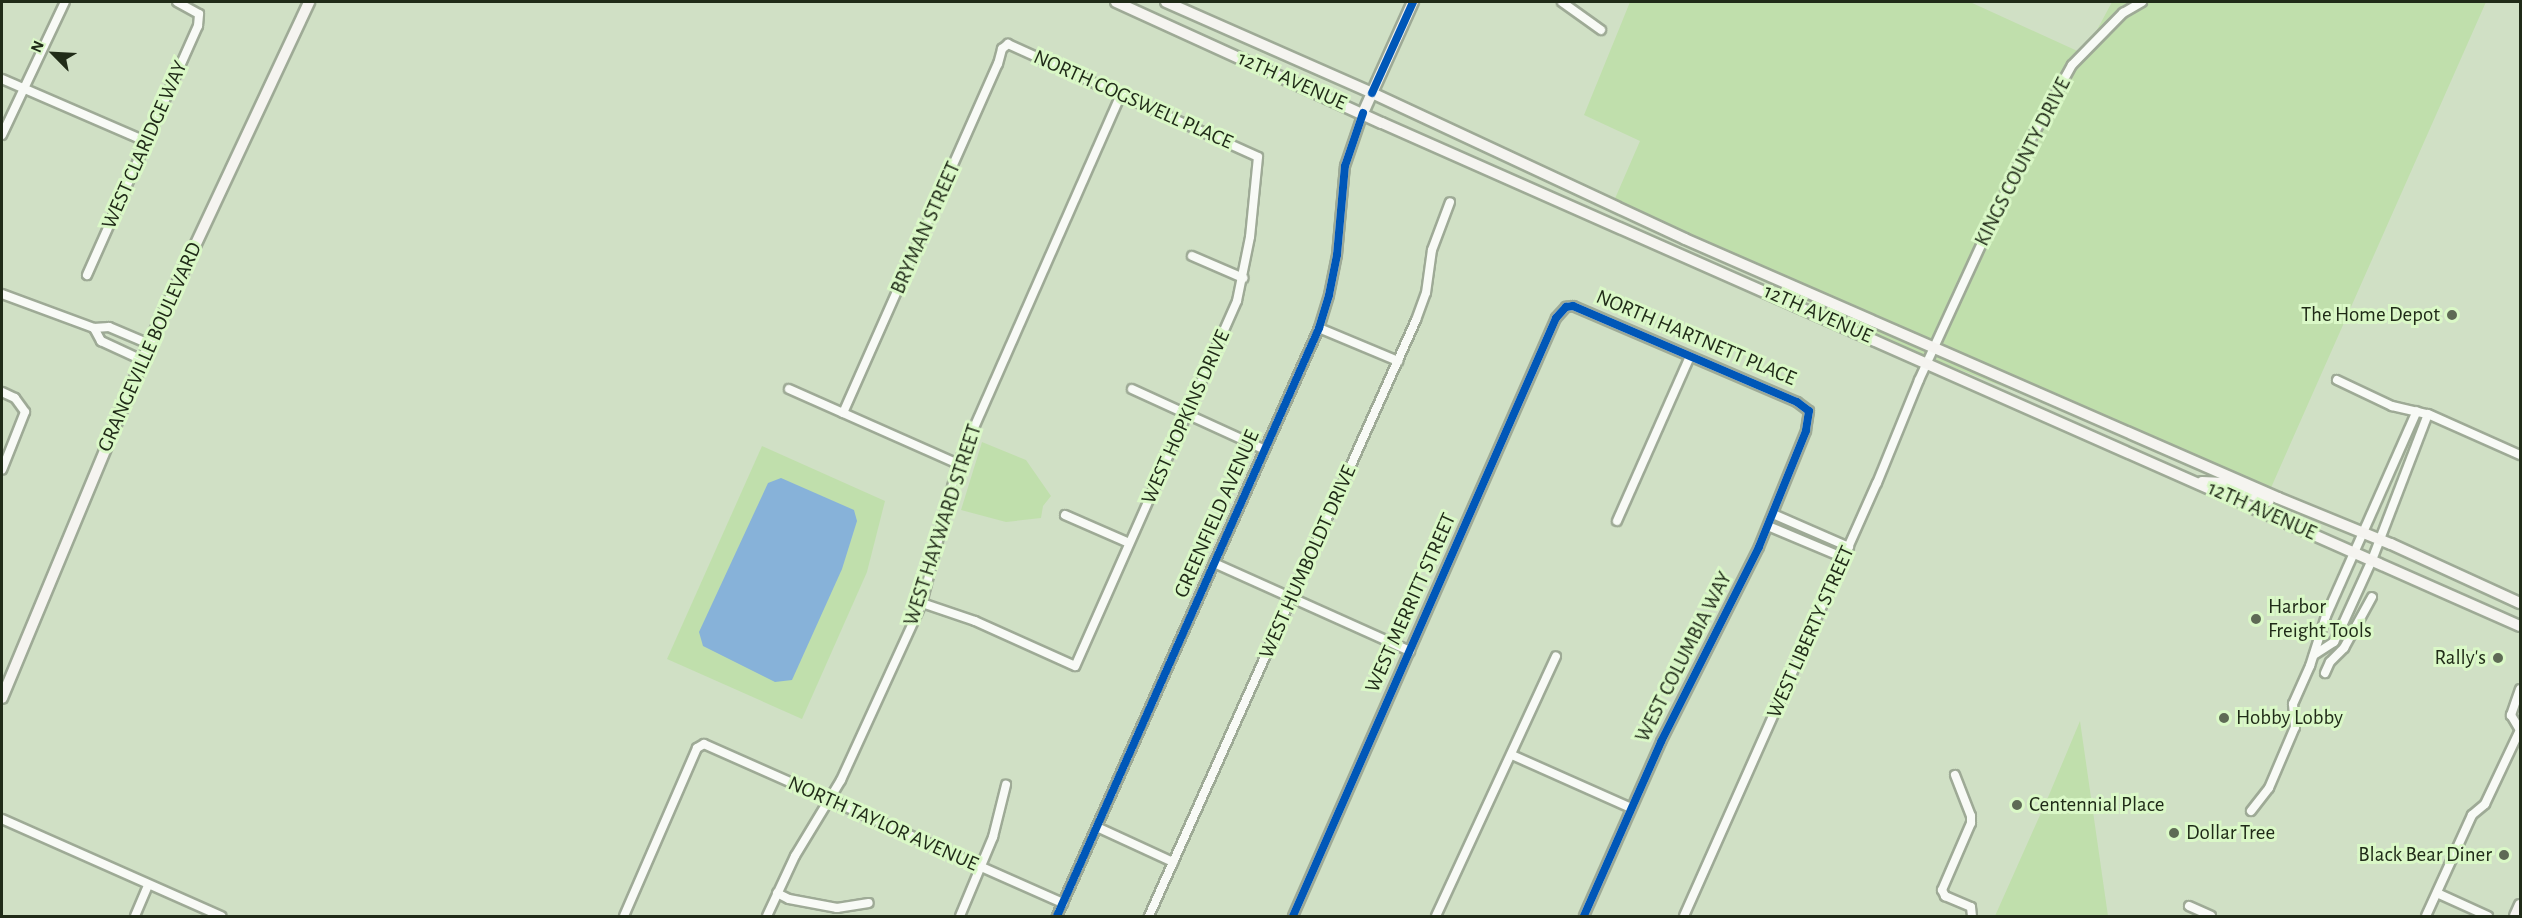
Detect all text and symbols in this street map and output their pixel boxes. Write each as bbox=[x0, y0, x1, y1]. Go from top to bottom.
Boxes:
north arrow bbox=[24, 24, 84, 84]
text: N bbox=[28, 38, 47, 55]
street label: NORTH COGSWELL PLACE bbox=[1029, 45, 1237, 155]
street label: 12TH AVENUE bbox=[1234, 46, 1350, 116]
street label: WEST CLARIDGE WAY bbox=[97, 57, 193, 233]
street label: KINGS COUNTY DRIVE bbox=[1970, 74, 2076, 250]
street label: BRYMAN STREET bbox=[886, 158, 966, 298]
street label: GRANGEVILLE BOULEVARD bbox=[92, 238, 208, 456]
street label: 12TH AVENUE bbox=[1760, 279, 1876, 349]
street label: NORTH HARTNETT PLACE bbox=[1592, 284, 1800, 392]
place label: The Home Depot bbox=[2301, 302, 2440, 328]
marker: The Home Depot bbox=[2445, 308, 2459, 322]
street label: WEST HOPKINS DRIVE bbox=[1136, 326, 1236, 508]
street label: WEST HAYWARD STREET bbox=[899, 421, 987, 629]
street label: GREENFIELD AVENUE bbox=[1169, 426, 1265, 602]
street label: WEST HUMBOLDT DRIVE bbox=[1254, 462, 1362, 662]
street label: 12TH AVENUE bbox=[2204, 476, 2320, 546]
street label: WEST MERRITT STREET bbox=[1360, 509, 1462, 697]
street label: WEST LIBERTY STREET bbox=[1762, 542, 1860, 722]
street label: WEST COLUMBIA WAY bbox=[1630, 568, 1738, 746]
place label: Harbor Freight Tools bbox=[2268, 594, 2372, 644]
marker: Harbor Freight Tools bbox=[2249, 612, 2263, 626]
place label: Rally's bbox=[2434, 645, 2486, 671]
marker: Rally's bbox=[2491, 651, 2505, 665]
place label: Hobby Lobby bbox=[2236, 705, 2343, 731]
marker: Hobby Lobby bbox=[2217, 711, 2231, 725]
street label: NORTH TAYLOR AVENUE bbox=[784, 771, 982, 877]
place label: Centennial Place bbox=[2029, 792, 2165, 818]
marker: Centennial Place bbox=[2010, 798, 2024, 812]
place label: Dollar Tree bbox=[2186, 820, 2275, 846]
marker: Dollar Tree bbox=[2167, 826, 2181, 840]
place label: Black Bear Diner bbox=[2358, 842, 2492, 868]
marker: Black Bear Diner bbox=[2497, 848, 2511, 862]

